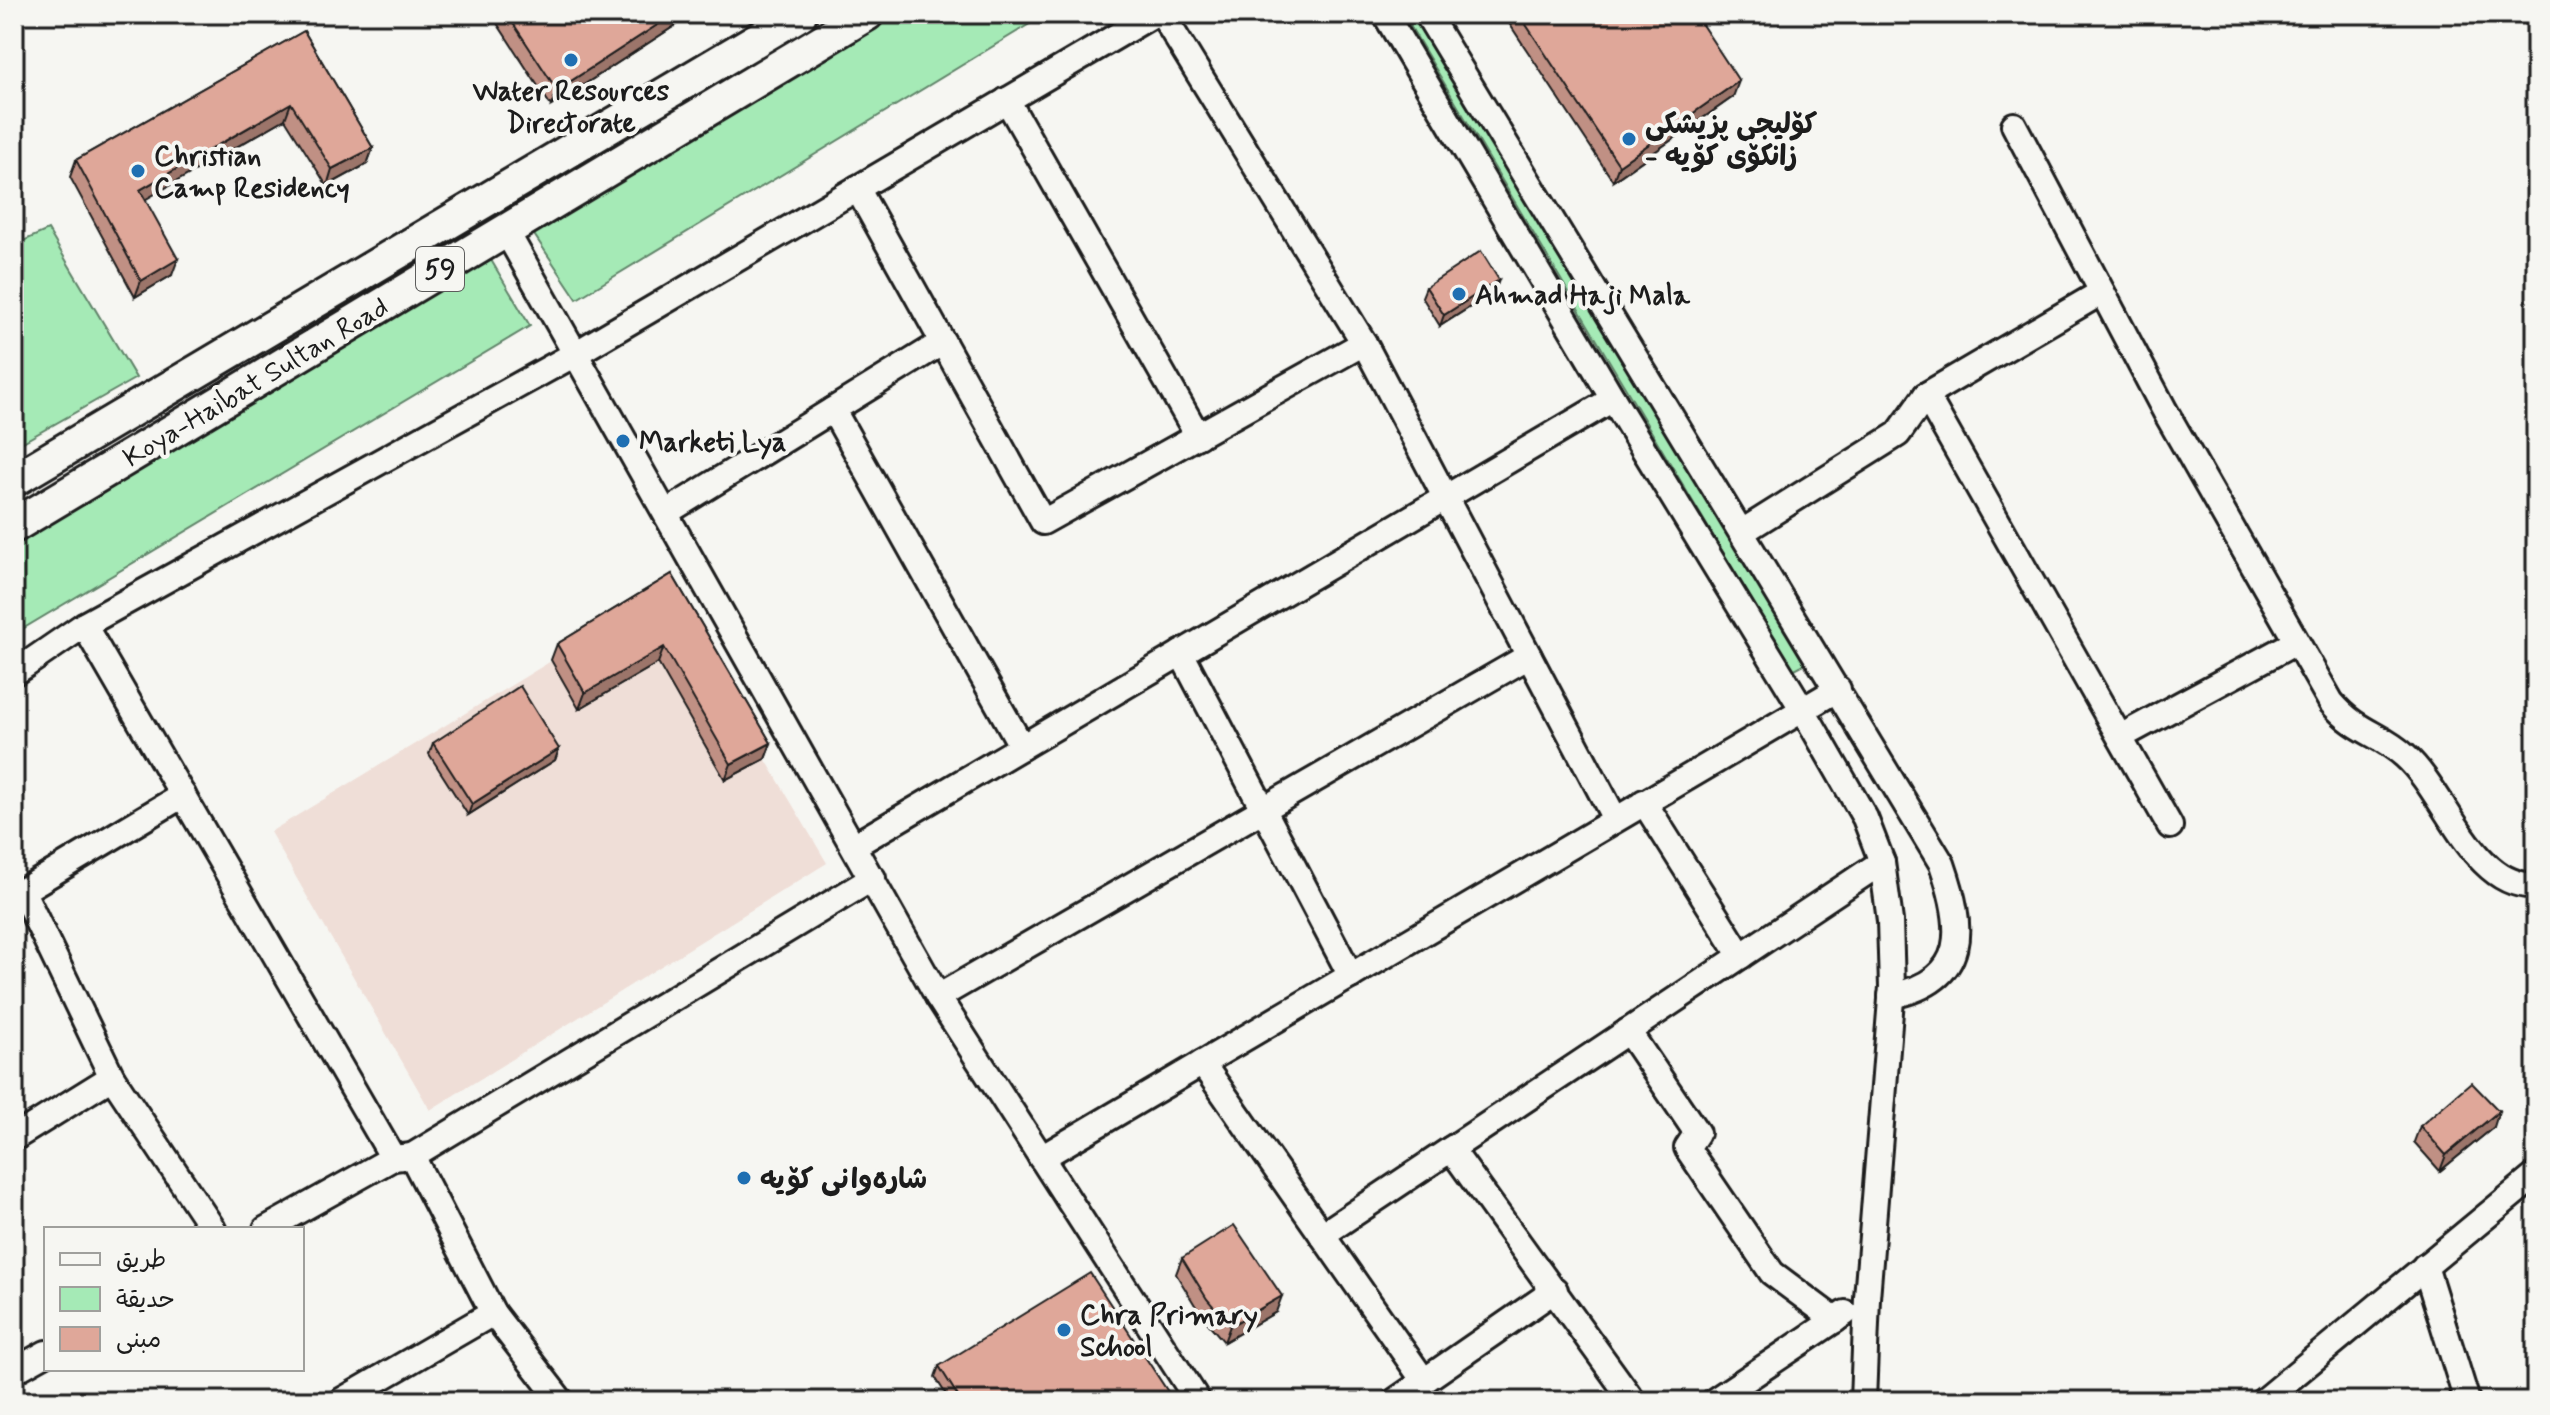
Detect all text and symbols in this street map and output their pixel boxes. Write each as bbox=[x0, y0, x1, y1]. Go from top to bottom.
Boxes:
marker: Water Resources Directorate bbox=[562, 51, 580, 69]
place label: Water Resources Directorate bbox=[473, 74, 670, 143]
place label: کۆلیجی پزیشکی - زانکۆی کۆیە bbox=[1645, 107, 1818, 176]
marker: کۆلیجی پزیشکی - زانکۆی کۆیە bbox=[1620, 130, 1638, 148]
place label: Christian Camp Residency bbox=[154, 139, 350, 208]
marker: Christian Camp Residency bbox=[129, 162, 147, 180]
road number: 59 bbox=[416, 247, 464, 291]
place label: Ahmad Haji Mala bbox=[1475, 278, 1691, 315]
marker: Ahmad Haji Mala bbox=[1450, 285, 1468, 303]
street label: Koya-Haibat Sultan Road bbox=[117, 289, 396, 477]
place label: Marketi Lya bbox=[639, 425, 787, 462]
marker: Marketi Lya bbox=[614, 432, 632, 450]
place label: شارەوانی کۆیە bbox=[760, 1162, 927, 1199]
marker: شارەوانی کۆیە bbox=[735, 1169, 753, 1187]
legend bbox=[44, 1227, 304, 1371]
text: طريق bbox=[116, 1245, 166, 1276]
text: حديقة bbox=[116, 1285, 175, 1316]
place label: Chra Primary School bbox=[1080, 1298, 1258, 1367]
marker: Chra Primary School bbox=[1055, 1321, 1073, 1339]
text: مبنى bbox=[116, 1325, 161, 1356]

